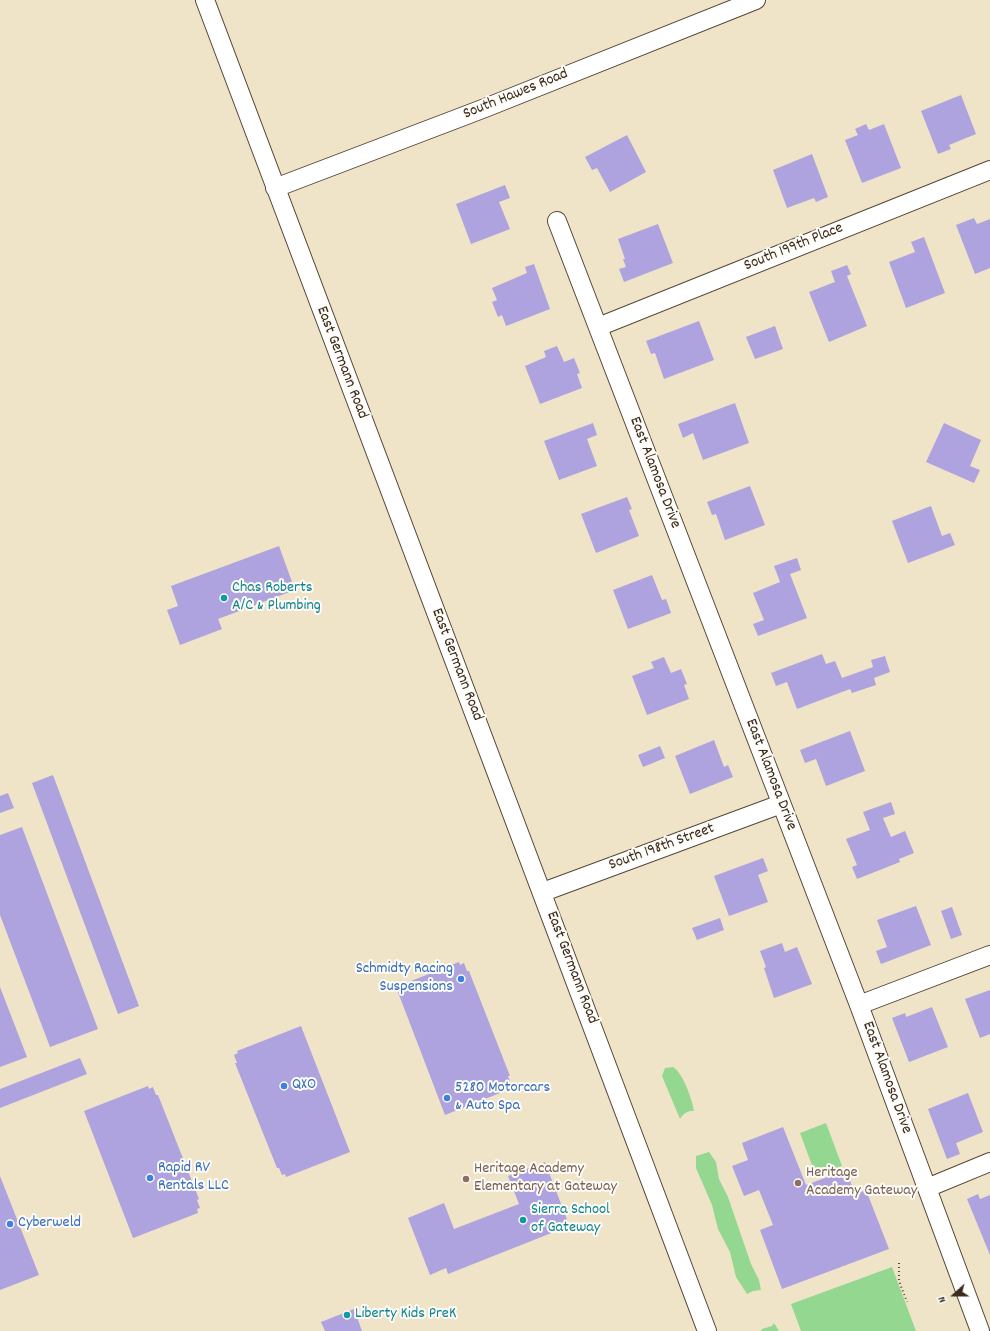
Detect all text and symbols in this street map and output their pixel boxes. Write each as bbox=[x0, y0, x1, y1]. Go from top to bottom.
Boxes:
street label: South Hawes Road bbox=[461, 65, 571, 125]
street label: South 199th Place bbox=[742, 219, 846, 277]
street label: East Germann Road bbox=[311, 304, 371, 422]
street label: East Alamosa Drive bbox=[624, 414, 684, 532]
place label: Chas Roberts A/C & Plumbing bbox=[232, 579, 321, 617]
marker: Chas Roberts A/C & Plumbing bbox=[219, 593, 229, 603]
street label: East Germann Road bbox=[426, 606, 486, 724]
street label: East Alamosa Drive bbox=[740, 716, 800, 834]
street label: South 198th Street bbox=[607, 820, 717, 876]
street label: East Germann Road bbox=[541, 909, 601, 1027]
place label: Schmidty Racing Suspensions bbox=[356, 960, 453, 998]
marker: Schmidty Racing Suspensions bbox=[456, 974, 466, 984]
street label: East Alamosa Drive bbox=[857, 1019, 915, 1137]
place label: QXO bbox=[292, 1076, 316, 1096]
place label: 5280 Motorcars & Auto Spa bbox=[455, 1079, 550, 1117]
marker: QXO bbox=[279, 1081, 289, 1091]
marker: 5280 Motorcars & Auto Spa bbox=[442, 1093, 452, 1103]
place label: Rapid RV Rentals LLC bbox=[158, 1159, 229, 1197]
place label: Heritage Academy Elementary at Gateway bbox=[474, 1160, 617, 1198]
place label: Heritage Academy Gateway bbox=[806, 1164, 917, 1202]
marker: Rapid RV Rentals LLC bbox=[145, 1173, 155, 1183]
marker: Heritage Academy Elementary at Gateway bbox=[461, 1174, 471, 1184]
marker: Heritage Academy Gateway bbox=[793, 1178, 803, 1188]
place label: Sierra School of Gateway bbox=[531, 1201, 610, 1239]
place label: Cyberweld bbox=[18, 1214, 81, 1234]
marker: Sierra School of Gateway bbox=[518, 1215, 528, 1225]
marker: Cyberweld bbox=[5, 1219, 15, 1229]
north arrow bbox=[934, 1275, 974, 1315]
text: N bbox=[934, 1294, 951, 1305]
place label: Liberty Kids PreK bbox=[355, 1305, 456, 1325]
marker: Liberty Kids PreK bbox=[342, 1310, 352, 1320]

